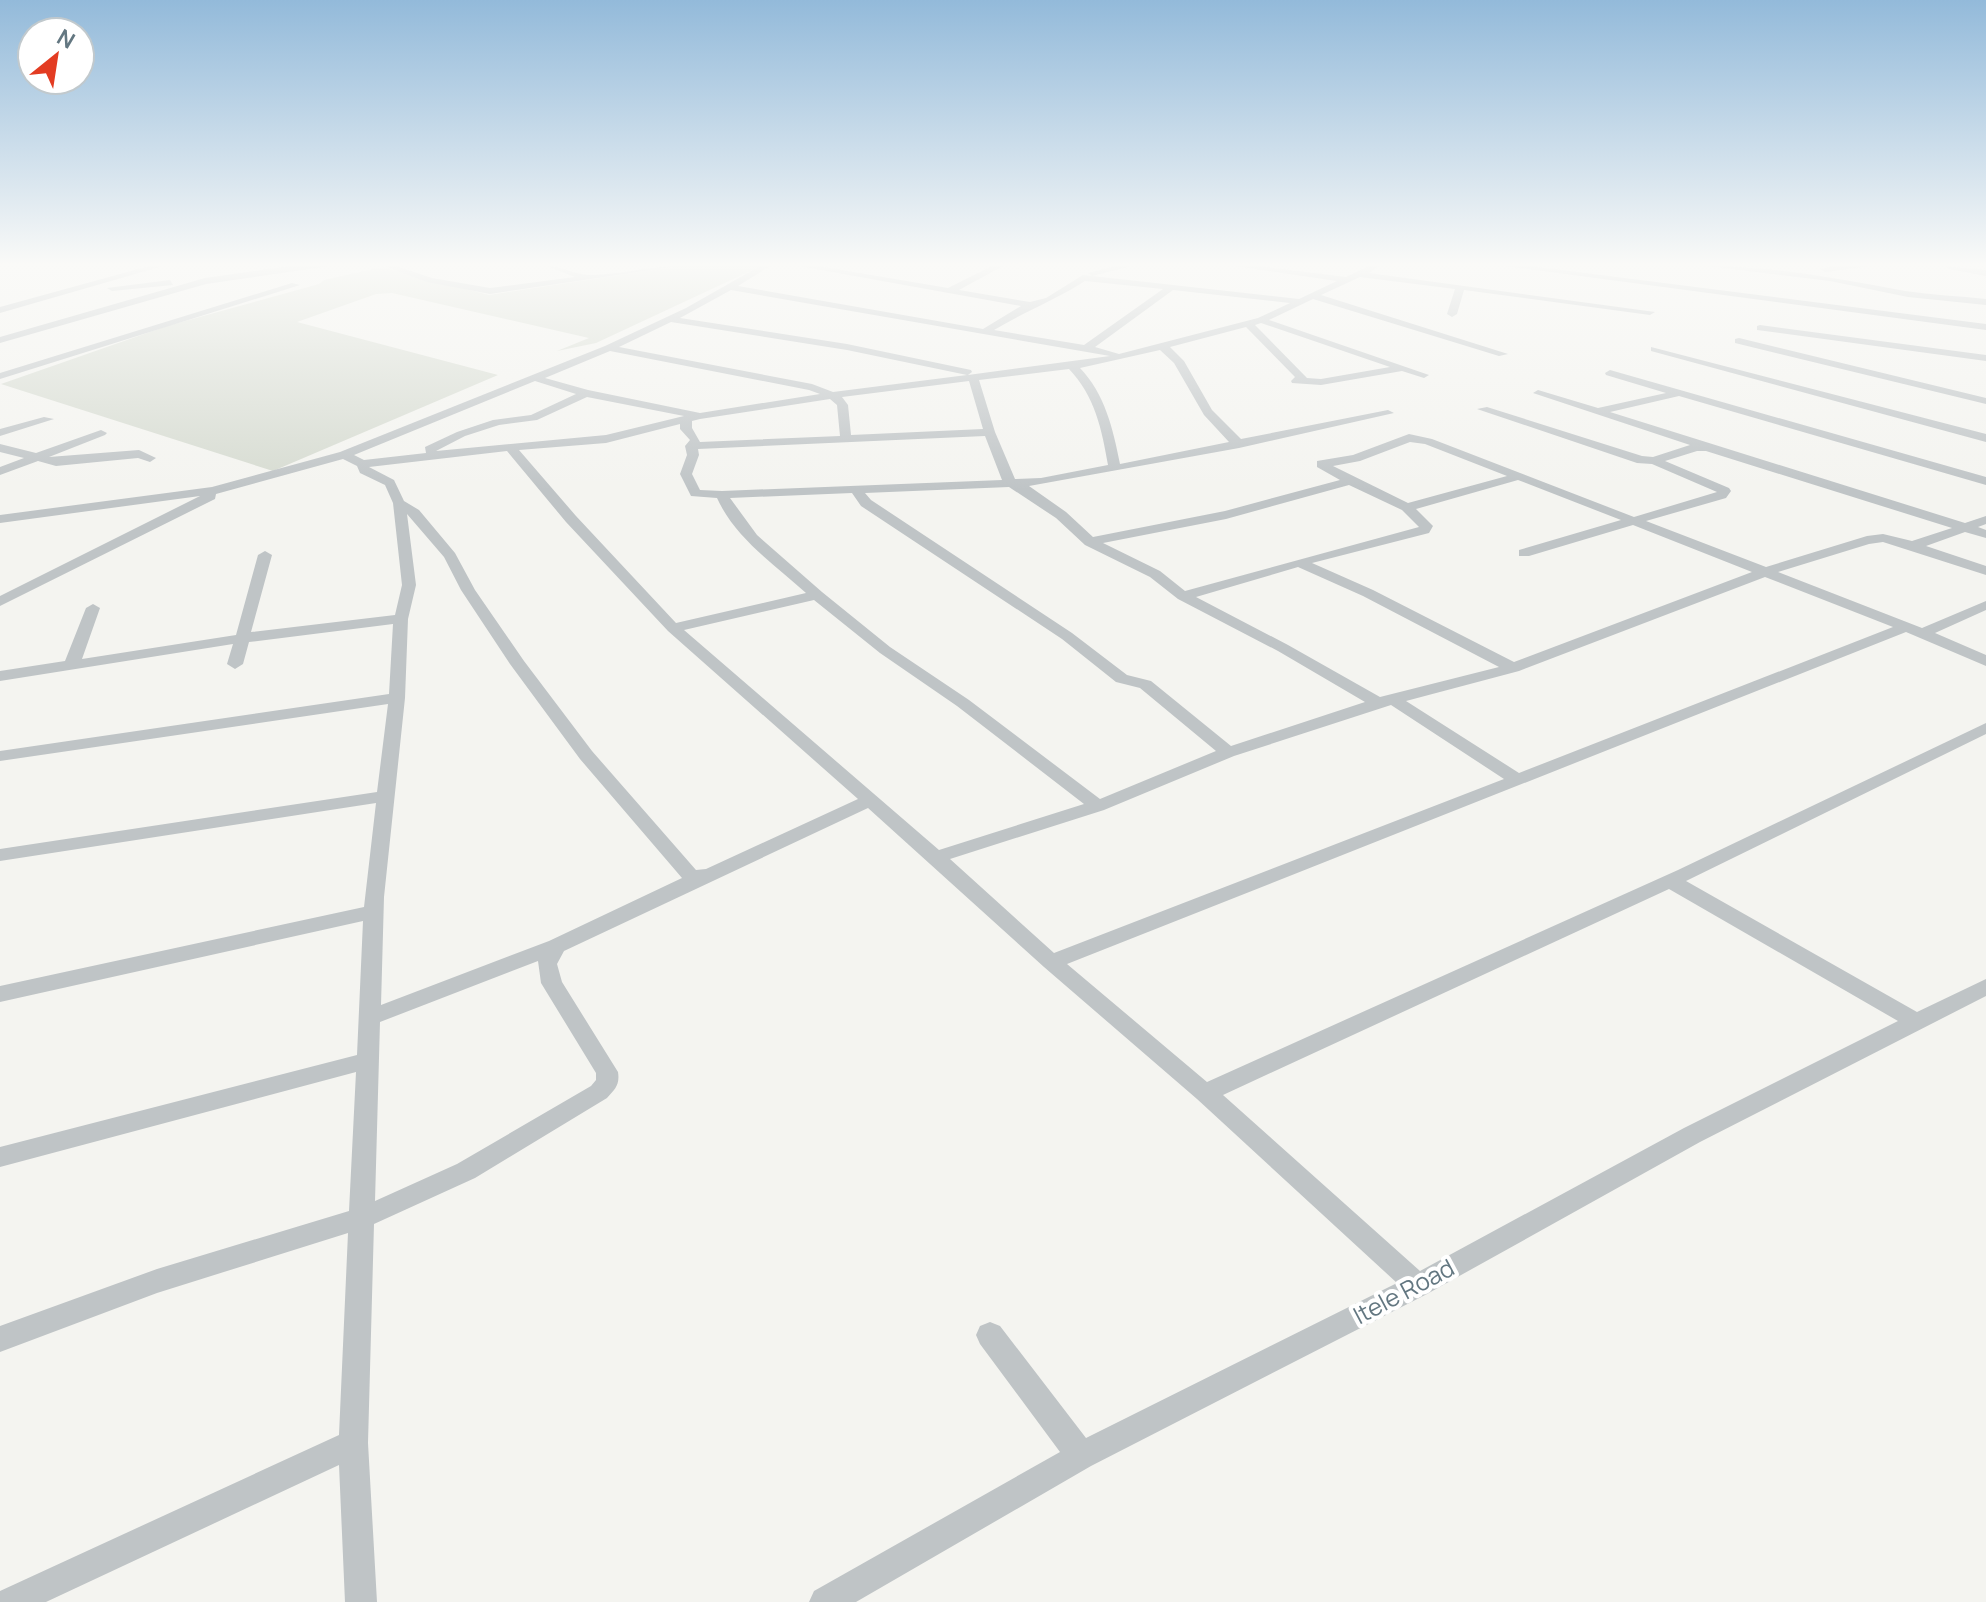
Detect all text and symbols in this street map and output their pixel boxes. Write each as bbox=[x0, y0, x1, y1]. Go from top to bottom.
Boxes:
north arrow bbox=[16, 16, 96, 96]
text: N bbox=[52, 22, 80, 56]
street label: Itele Road bbox=[1347, 1250, 1460, 1331]

